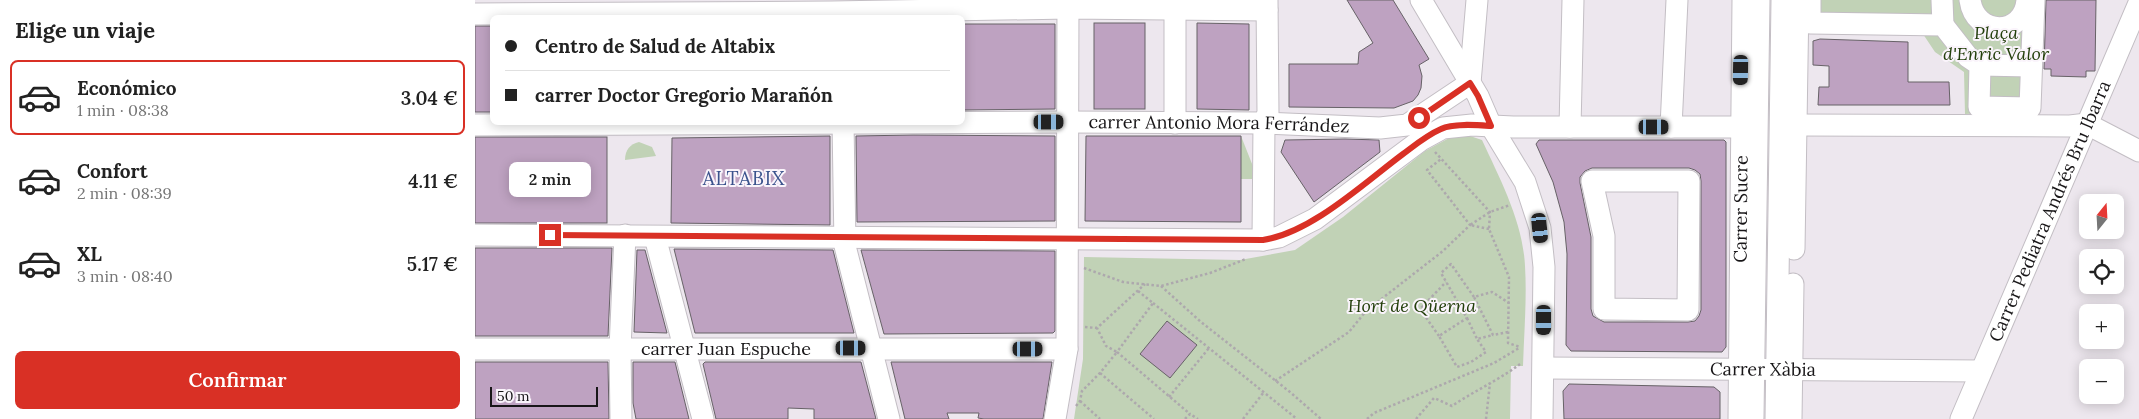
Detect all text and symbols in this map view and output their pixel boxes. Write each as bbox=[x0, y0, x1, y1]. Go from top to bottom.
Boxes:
text: Elige un viaje bbox=[15, 16, 155, 44]
park label: Plaça d'Enric Valor bbox=[1943, 21, 2050, 65]
text: Centro de Salud de Altabix bbox=[535, 34, 775, 58]
car bbox=[1733, 55, 1748, 85]
icon: car bbox=[17, 75, 62, 120]
text: Económico bbox=[77, 76, 177, 100]
street label: Carrer Pediatra Andrés Bru Ibarra bbox=[1983, 77, 2116, 345]
text: carrer Doctor Gregorio Marañón bbox=[535, 83, 833, 107]
text: 3.04 € bbox=[401, 86, 458, 110]
text: 1 min · 08:38 bbox=[77, 100, 169, 120]
route start bbox=[1408, 107, 1430, 129]
street label: carrer Antonio Mora Ferrández bbox=[1088, 110, 1350, 138]
car bbox=[1034, 115, 1064, 130]
car bbox=[1639, 120, 1669, 135]
street label: Carrer Sucre bbox=[1728, 155, 1753, 263]
icon: car bbox=[17, 158, 62, 203]
text: Confort bbox=[77, 159, 148, 183]
callout: 2 min bbox=[509, 162, 591, 198]
district label: ALTABIX bbox=[702, 166, 785, 190]
text: 4.11 € bbox=[408, 169, 458, 193]
text: 2 min bbox=[529, 169, 571, 189]
text: 2 min · 08:39 bbox=[77, 183, 172, 203]
north arrow bbox=[2079, 194, 2124, 239]
map controls bbox=[2079, 194, 2124, 404]
car bbox=[1530, 212, 1549, 244]
route end bbox=[539, 224, 561, 246]
icon: car bbox=[17, 241, 62, 286]
text: XL bbox=[77, 242, 102, 266]
button: locate bbox=[2079, 249, 2124, 294]
text: 5.17 € bbox=[407, 252, 458, 276]
text: 3 min · 08:40 bbox=[77, 266, 173, 286]
park label: Hort de Qüerna bbox=[1348, 294, 1476, 317]
button: + bbox=[2079, 304, 2124, 349]
car bbox=[1536, 305, 1551, 335]
street label: carrer Juan Espuche bbox=[641, 337, 811, 360]
car bbox=[836, 341, 866, 356]
car bbox=[1013, 342, 1043, 357]
button: Confirmar bbox=[15, 351, 460, 409]
street label: Carrer Xàbia bbox=[1710, 357, 1816, 381]
button: − bbox=[2079, 359, 2124, 404]
scale bar bbox=[490, 384, 597, 407]
text: 50 m bbox=[497, 387, 530, 405]

